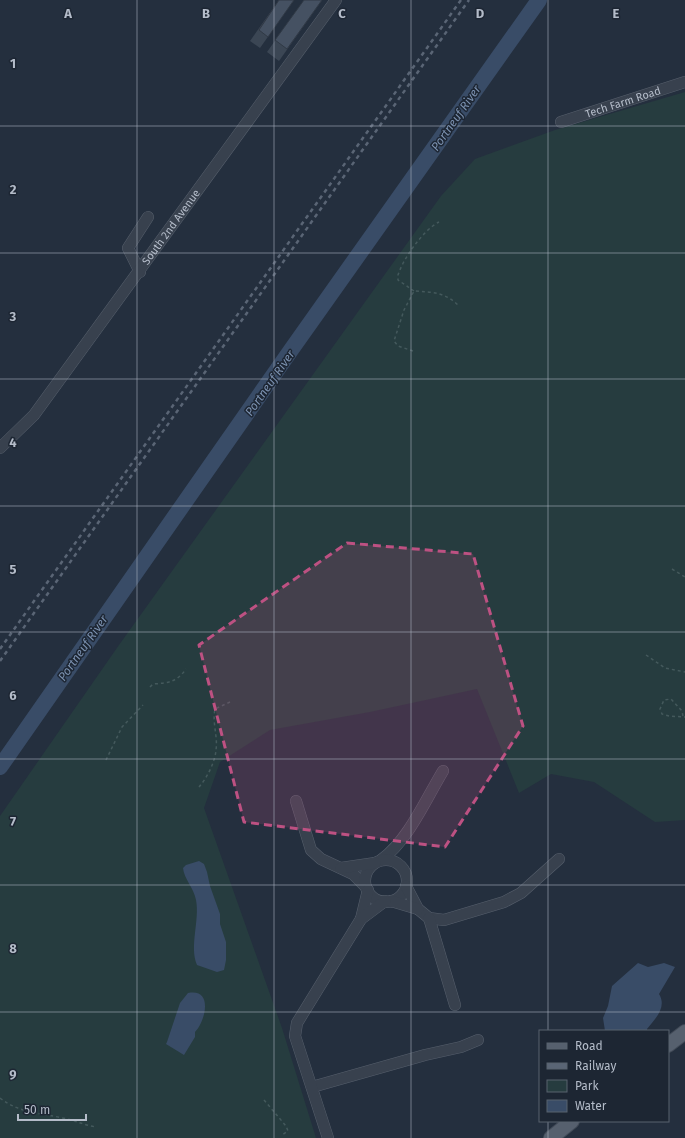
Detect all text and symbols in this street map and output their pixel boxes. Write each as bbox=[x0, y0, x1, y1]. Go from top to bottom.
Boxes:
text: A bbox=[63, 6, 72, 21]
text: B bbox=[202, 6, 210, 21]
text: C bbox=[338, 6, 346, 21]
text: D bbox=[476, 6, 485, 21]
text: E bbox=[613, 6, 620, 21]
text: 1 bbox=[10, 56, 16, 71]
water label: Portneuf River bbox=[428, 82, 484, 153]
street label: Tech Farm Road bbox=[584, 84, 662, 120]
text: 2 bbox=[10, 182, 17, 197]
street label: South 2nd Avenue bbox=[139, 187, 203, 267]
text: 3 bbox=[9, 309, 17, 324]
water label: Portneuf River bbox=[242, 347, 298, 418]
text: 4 bbox=[9, 435, 17, 450]
text: 5 bbox=[10, 562, 17, 577]
water label: Portneuf River bbox=[55, 612, 111, 683]
text: 6 bbox=[9, 688, 17, 703]
text: 7 bbox=[10, 814, 16, 829]
text: 8 bbox=[9, 941, 17, 956]
legend bbox=[539, 1030, 669, 1122]
text: Road bbox=[575, 1039, 603, 1053]
text: Railway bbox=[575, 1059, 616, 1073]
text: 9 bbox=[9, 1067, 17, 1082]
text: Park bbox=[575, 1079, 599, 1093]
scale bar bbox=[18, 1096, 86, 1122]
text: Water bbox=[575, 1099, 607, 1113]
text: 50 m bbox=[24, 1103, 50, 1117]

